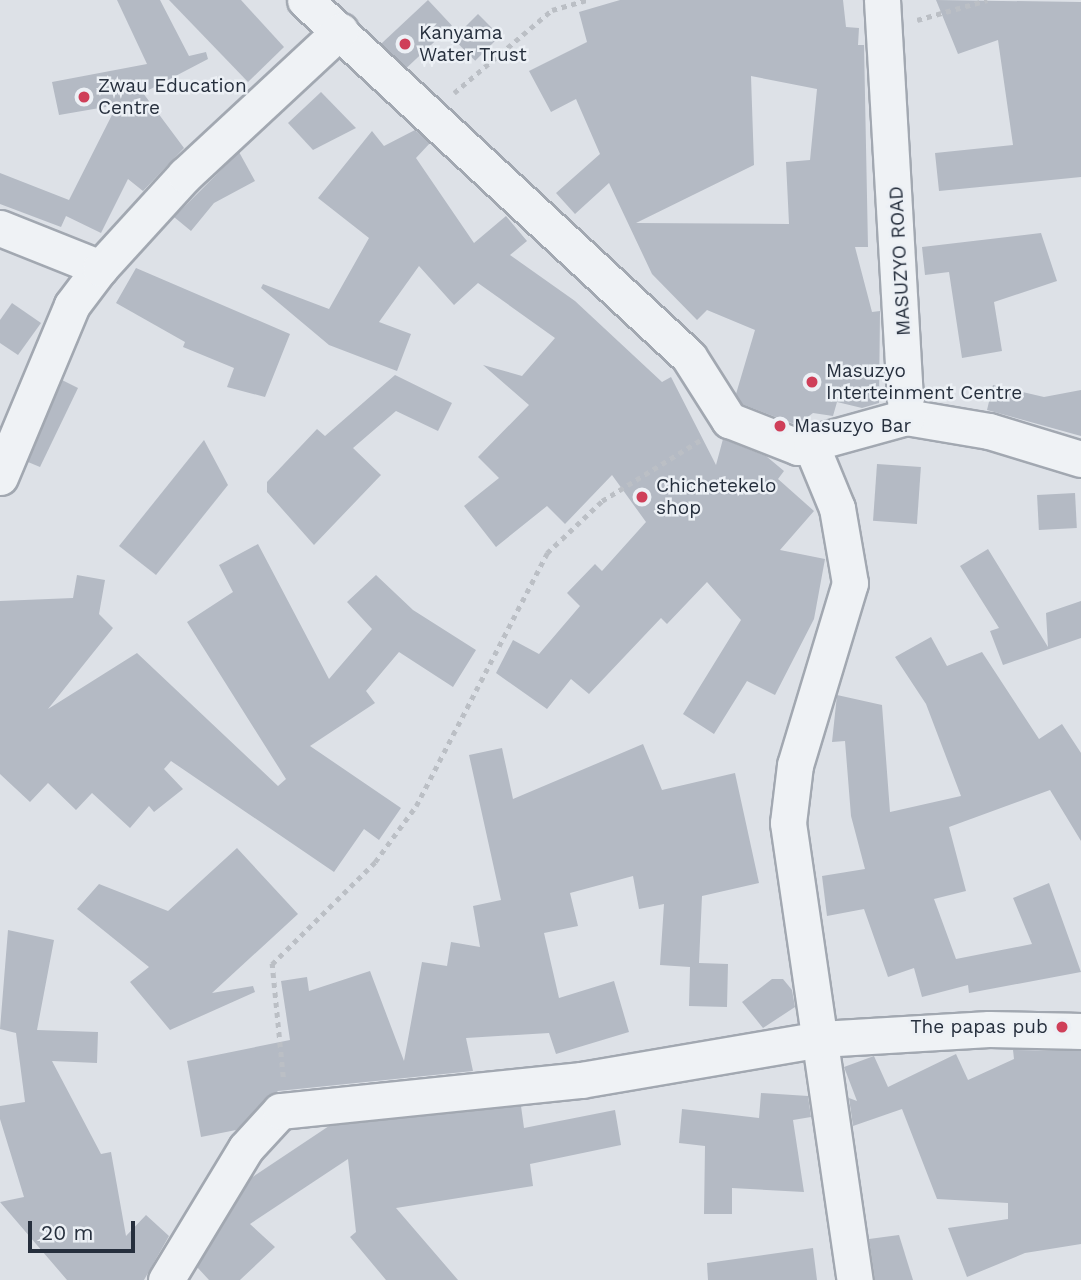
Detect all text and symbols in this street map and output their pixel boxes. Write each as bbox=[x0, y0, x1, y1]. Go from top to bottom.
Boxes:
place label: Kanyama Water Trust bbox=[419, 22, 528, 66]
marker: Kanyama Water Trust bbox=[397, 36, 413, 52]
place label: Zwau Education Centre bbox=[98, 75, 247, 119]
marker: Zwau Education Centre bbox=[76, 89, 92, 105]
street label: MASUZYO ROAD bbox=[885, 186, 915, 336]
place label: Masuzyo Interteinment Centre bbox=[826, 360, 1022, 404]
marker: Masuzyo Interteinment Centre bbox=[804, 374, 820, 390]
place label: Masuzyo Bar bbox=[794, 415, 911, 437]
marker: Masuzyo Bar bbox=[772, 418, 788, 434]
place label: Chichetekelo shop bbox=[656, 475, 776, 519]
marker: Chichetekelo shop bbox=[634, 489, 650, 505]
place label: The papas pub bbox=[910, 1016, 1048, 1038]
marker: The papas pub bbox=[1054, 1019, 1070, 1035]
scale bar bbox=[32, 1206, 138, 1250]
text: 20 m bbox=[41, 1220, 93, 1245]

